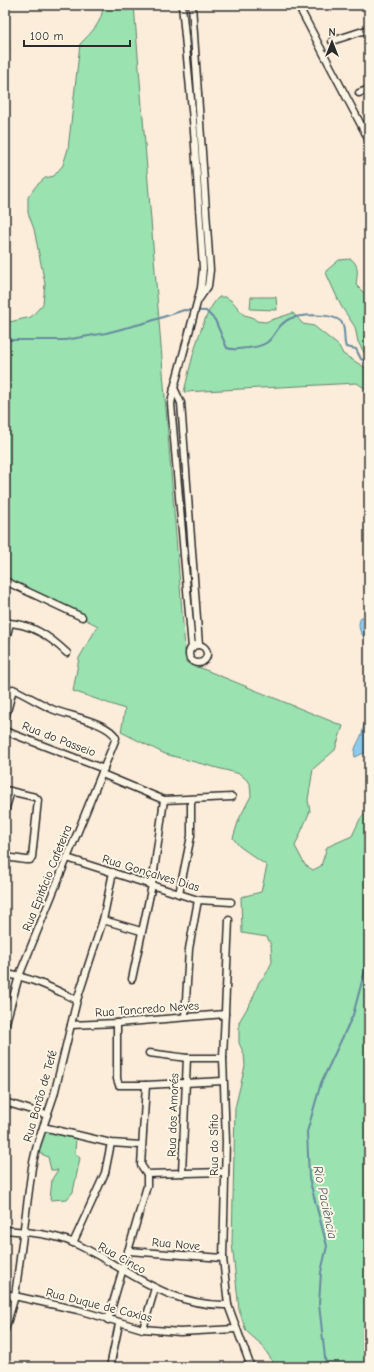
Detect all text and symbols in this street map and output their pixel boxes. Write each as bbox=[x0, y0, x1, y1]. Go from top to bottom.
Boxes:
scale bar bbox=[24, 22, 130, 48]
north arrow bbox=[312, 22, 352, 62]
text: N bbox=[328, 26, 336, 39]
text: 100 m bbox=[30, 29, 63, 43]
street label: Rua do Passeio bbox=[20, 719, 98, 759]
street label: Rua Epitácio Cafeteira bbox=[19, 823, 75, 933]
street label: Rua Gonçalves Dias bbox=[101, 852, 201, 894]
street label: Rua Tancredo Neves bbox=[95, 998, 199, 1020]
street label: Rua Barão de Tefé bbox=[20, 1049, 60, 1143]
street label: Rua dos Amorés bbox=[165, 1073, 181, 1157]
street label: Rua do Sítio bbox=[207, 1114, 221, 1176]
water label: Rio Paciência bbox=[310, 1164, 341, 1240]
street label: Rua Nove bbox=[151, 1235, 201, 1253]
street label: Rua Cinco bbox=[96, 1239, 148, 1277]
street label: Rua Duque de Caxias bbox=[44, 1285, 154, 1325]

